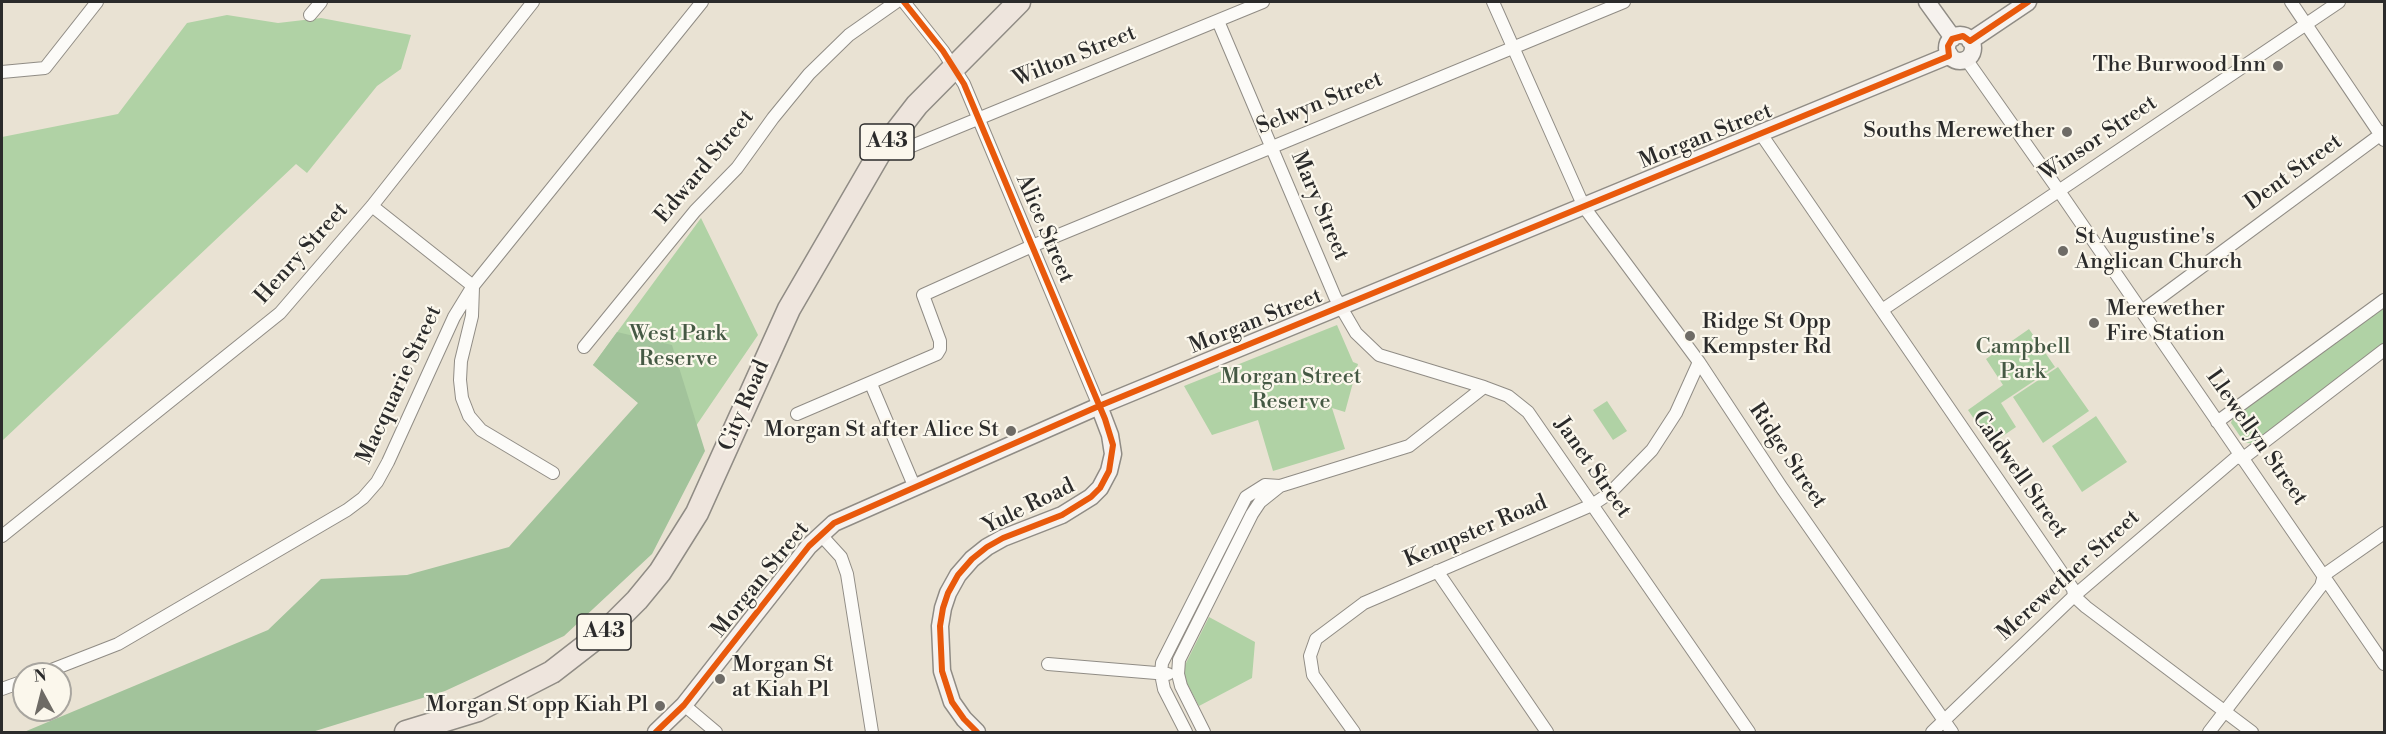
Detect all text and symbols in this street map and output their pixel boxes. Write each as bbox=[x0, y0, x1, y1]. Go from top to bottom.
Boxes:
street label: Wilton Street bbox=[1010, 20, 1140, 94]
place label: The Burwood Inn bbox=[2093, 53, 2266, 79]
marker: The Burwood Inn bbox=[2271, 59, 2285, 73]
street label: Selwyn Street bbox=[1253, 67, 1387, 141]
street label: Winsor Street bbox=[2036, 90, 2162, 188]
street label: Morgan Street bbox=[1636, 98, 1776, 176]
street label: Edward Street bbox=[650, 105, 760, 229]
place label: Souths Merewether bbox=[1863, 119, 2055, 145]
road number: A43 bbox=[860, 124, 914, 160]
marker: Souths Merewether bbox=[2060, 125, 2074, 139]
street label: Dent Street bbox=[2240, 129, 2348, 217]
street label: Mary Street bbox=[1284, 148, 1354, 264]
street label: Alice Street bbox=[1009, 171, 1079, 287]
street label: Henry Street bbox=[250, 198, 354, 310]
place label: St Augustine's Anglican Church bbox=[2075, 225, 2242, 276]
marker: St Augustine's Anglican Church bbox=[2056, 244, 2070, 258]
street label: Morgan Street bbox=[1186, 283, 1326, 361]
place label: Merewether Fire Station bbox=[2106, 297, 2225, 348]
street label: Macquarie Street bbox=[352, 302, 448, 468]
place label: Ridge St Opp Kempster Rd bbox=[1702, 310, 1831, 362]
marker: Merewether Fire Station bbox=[2087, 316, 2101, 330]
park label: West Park Reserve bbox=[629, 322, 727, 374]
marker: Ridge St Opp Kempster Rd bbox=[1683, 329, 1697, 343]
park label: Campbell Park bbox=[1976, 335, 2070, 386]
street label: City Road bbox=[714, 357, 776, 455]
park label: Morgan Street Reserve bbox=[1220, 365, 1362, 416]
street label: Llewellyn Street bbox=[2199, 365, 2313, 511]
street label: Ridge Street bbox=[1742, 398, 1832, 514]
street label: Caldwell Street bbox=[1965, 406, 2073, 544]
street label: Janet Street bbox=[1548, 413, 1636, 523]
place label: Morgan St after Alice St bbox=[764, 418, 999, 444]
marker: Morgan St after Alice St bbox=[1004, 424, 1018, 438]
street label: Yule Road bbox=[979, 473, 1079, 541]
street label: Kempster Road bbox=[1401, 490, 1551, 574]
street label: Merewether Street bbox=[1992, 505, 2146, 647]
street label: Morgan Street bbox=[706, 517, 816, 643]
road number: A43 bbox=[577, 614, 631, 650]
place label: Morgan St at Kiah Pl bbox=[732, 653, 834, 704]
north arrow bbox=[12, 662, 72, 722]
text: N bbox=[33, 665, 48, 687]
marker: Morgan St at Kiah Pl bbox=[713, 672, 727, 686]
place label: Morgan St opp Kiah Pl bbox=[426, 693, 648, 719]
marker: Morgan St opp Kiah Pl bbox=[653, 699, 667, 713]

